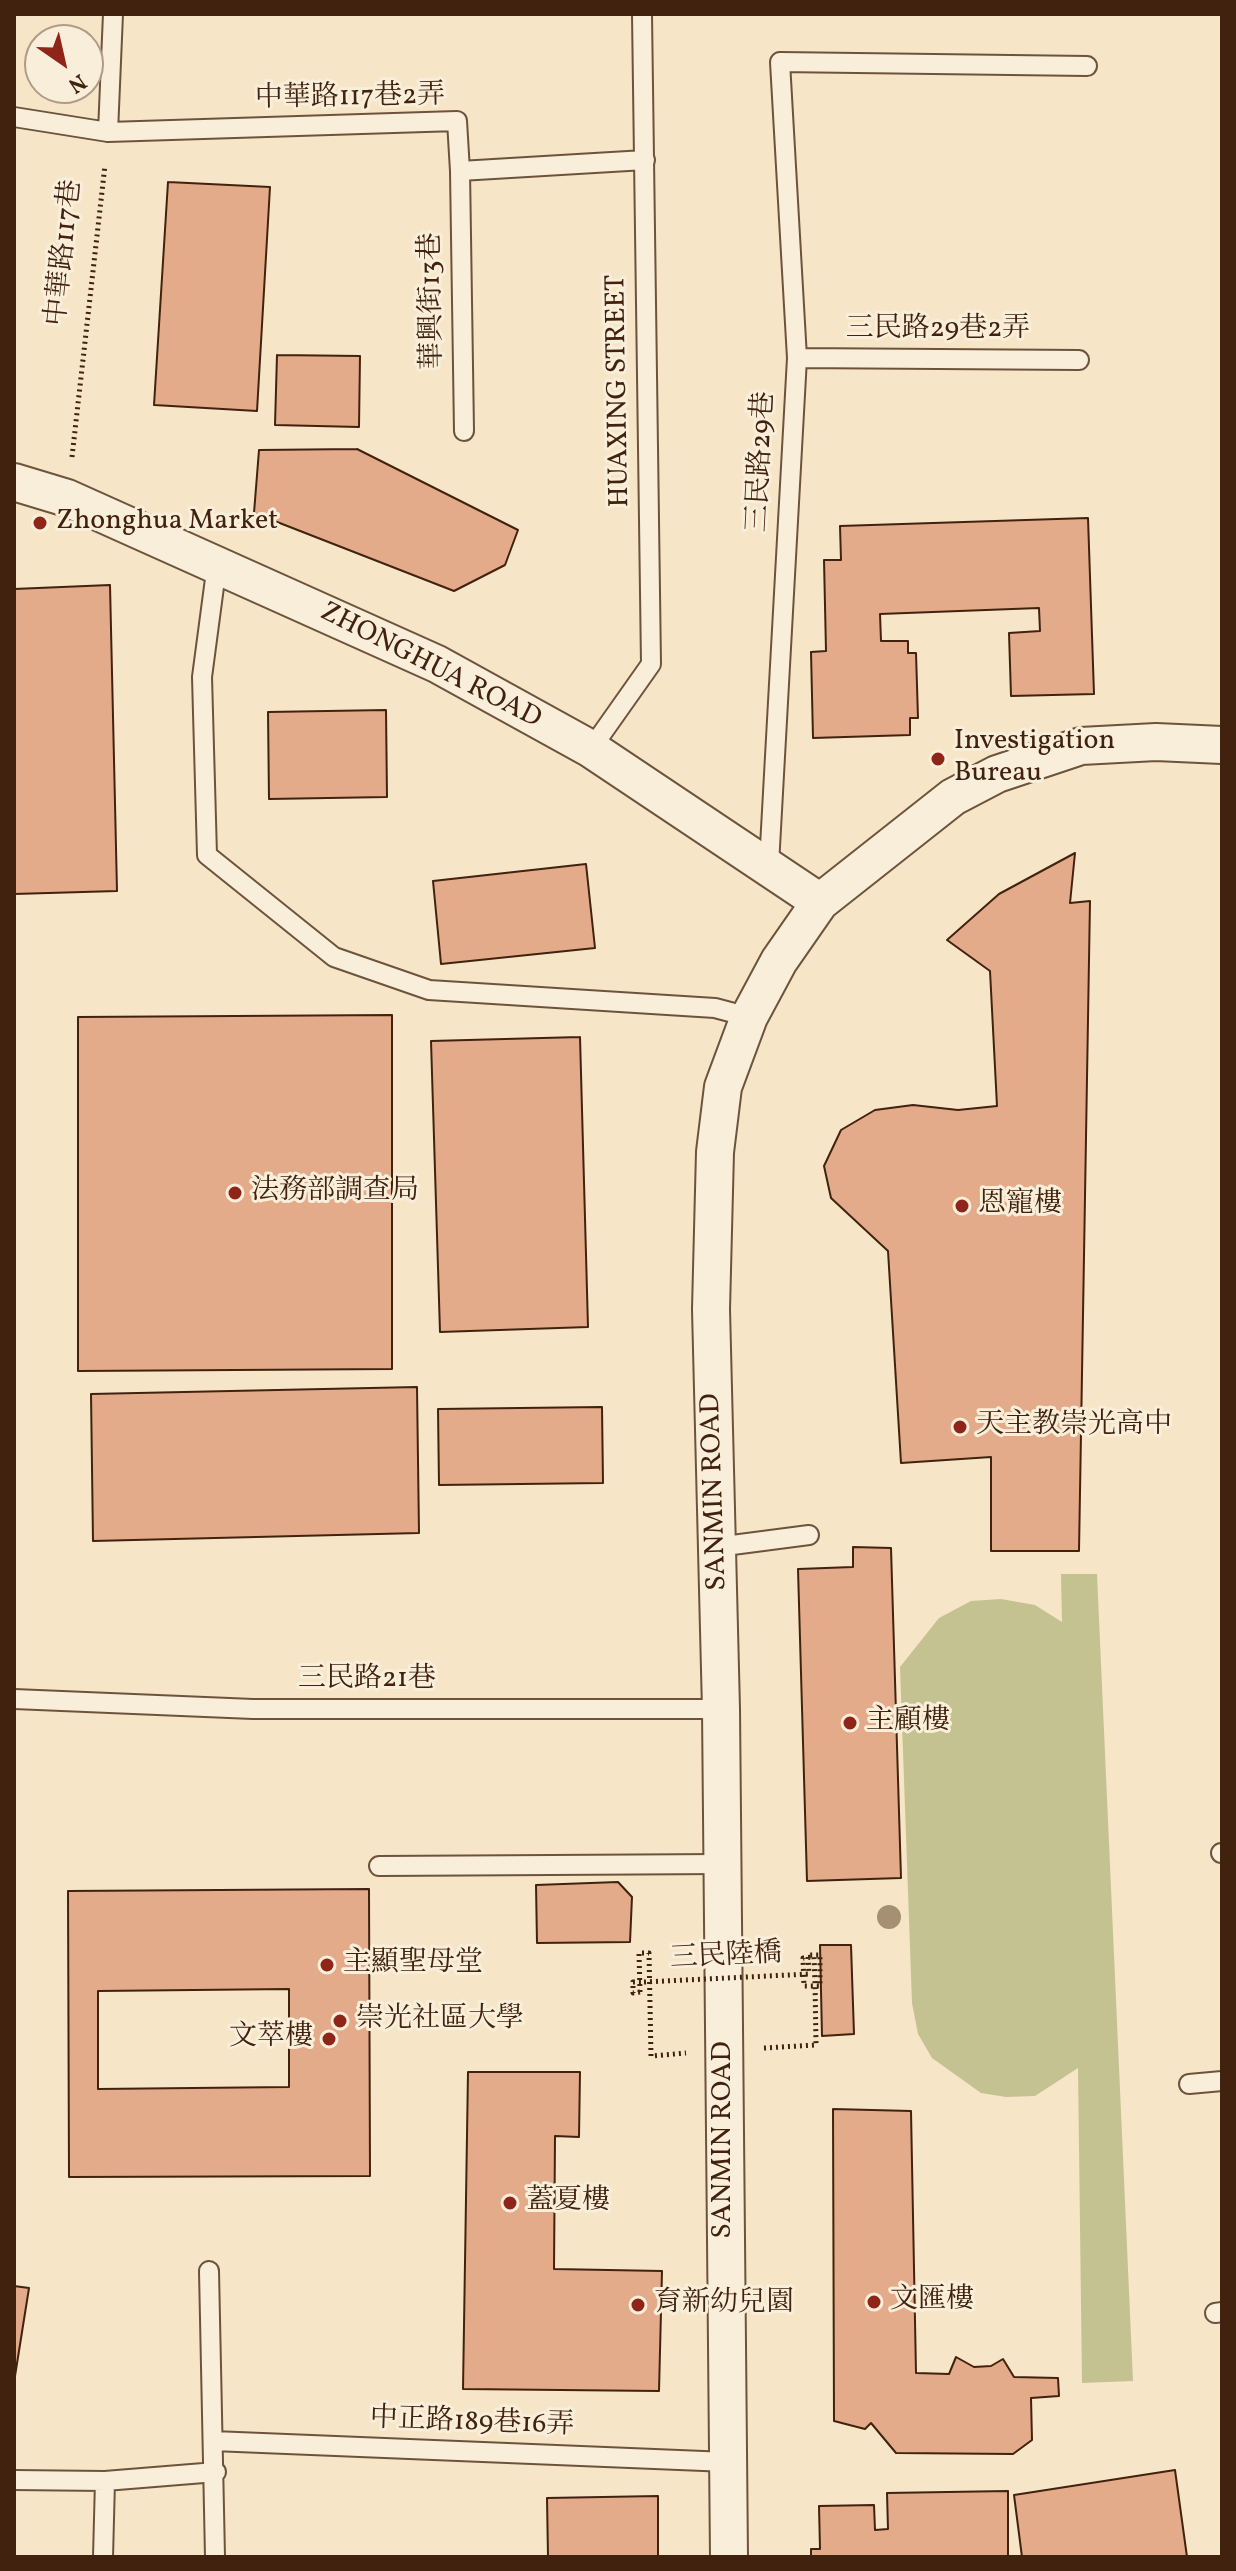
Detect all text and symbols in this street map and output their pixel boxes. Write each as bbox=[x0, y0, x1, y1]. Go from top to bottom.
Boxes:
north arrow bbox=[24, 24, 104, 104]
text: N bbox=[61, 65, 92, 100]
street label: 中華路117巷2弄 bbox=[255, 81, 445, 117]
street label: 中華路117巷 bbox=[42, 178, 90, 328]
street label: 華興街13巷 bbox=[416, 232, 452, 370]
street label: HUAXING STREET bbox=[601, 274, 639, 508]
street label: 三民路29巷2弄 bbox=[846, 314, 1030, 348]
street label: 三民路29巷 bbox=[743, 391, 783, 533]
place label: Zhonghua Market bbox=[56, 506, 278, 540]
marker: Zhonghua Market bbox=[31, 514, 49, 532]
street label: ZHONGHUA ROAD bbox=[314, 597, 546, 737]
place label: Investigation Bureau bbox=[954, 726, 1115, 792]
marker: Investigation Bureau bbox=[929, 750, 947, 768]
place label: 法務部調查局 bbox=[251, 1176, 419, 1210]
marker: 法務部調查局 bbox=[226, 1184, 244, 1202]
place label: 恩寵樓 bbox=[978, 1189, 1062, 1223]
marker: 恩寵樓 bbox=[953, 1197, 971, 1215]
street label: SANMIN ROAD bbox=[696, 1393, 736, 1591]
place label: 天主教崇光高中 bbox=[976, 1410, 1172, 1444]
marker: 天主教崇光高中 bbox=[951, 1418, 969, 1436]
street label: 三民路21巷 bbox=[298, 1664, 436, 1698]
place label: 主顧樓 bbox=[866, 1706, 950, 1740]
marker: 主顧樓 bbox=[841, 1714, 859, 1732]
street label: 三民陸橋 bbox=[669, 1938, 783, 1978]
place label: 主顯聖母堂 bbox=[343, 1948, 483, 1982]
marker: 主顯聖母堂 bbox=[318, 1956, 336, 1974]
place label: 崇光社區大學 bbox=[356, 2004, 524, 2038]
marker: 崇光社區大學 bbox=[331, 2012, 349, 2030]
place label: 文萃樓 bbox=[229, 2022, 313, 2056]
marker: 文萃樓 bbox=[320, 2030, 338, 2048]
street label: SANMIN ROAD bbox=[708, 2041, 742, 2239]
place label: 蓋夏樓 bbox=[526, 2186, 610, 2220]
marker: 蓋夏樓 bbox=[501, 2194, 519, 2212]
place label: 文匯樓 bbox=[890, 2285, 974, 2319]
place label: 育新幼兒園 bbox=[654, 2288, 794, 2322]
marker: 文匯樓 bbox=[865, 2293, 883, 2311]
marker: 育新幼兒園 bbox=[629, 2296, 647, 2314]
street label: 中正路189巷16弄 bbox=[369, 2404, 575, 2444]

